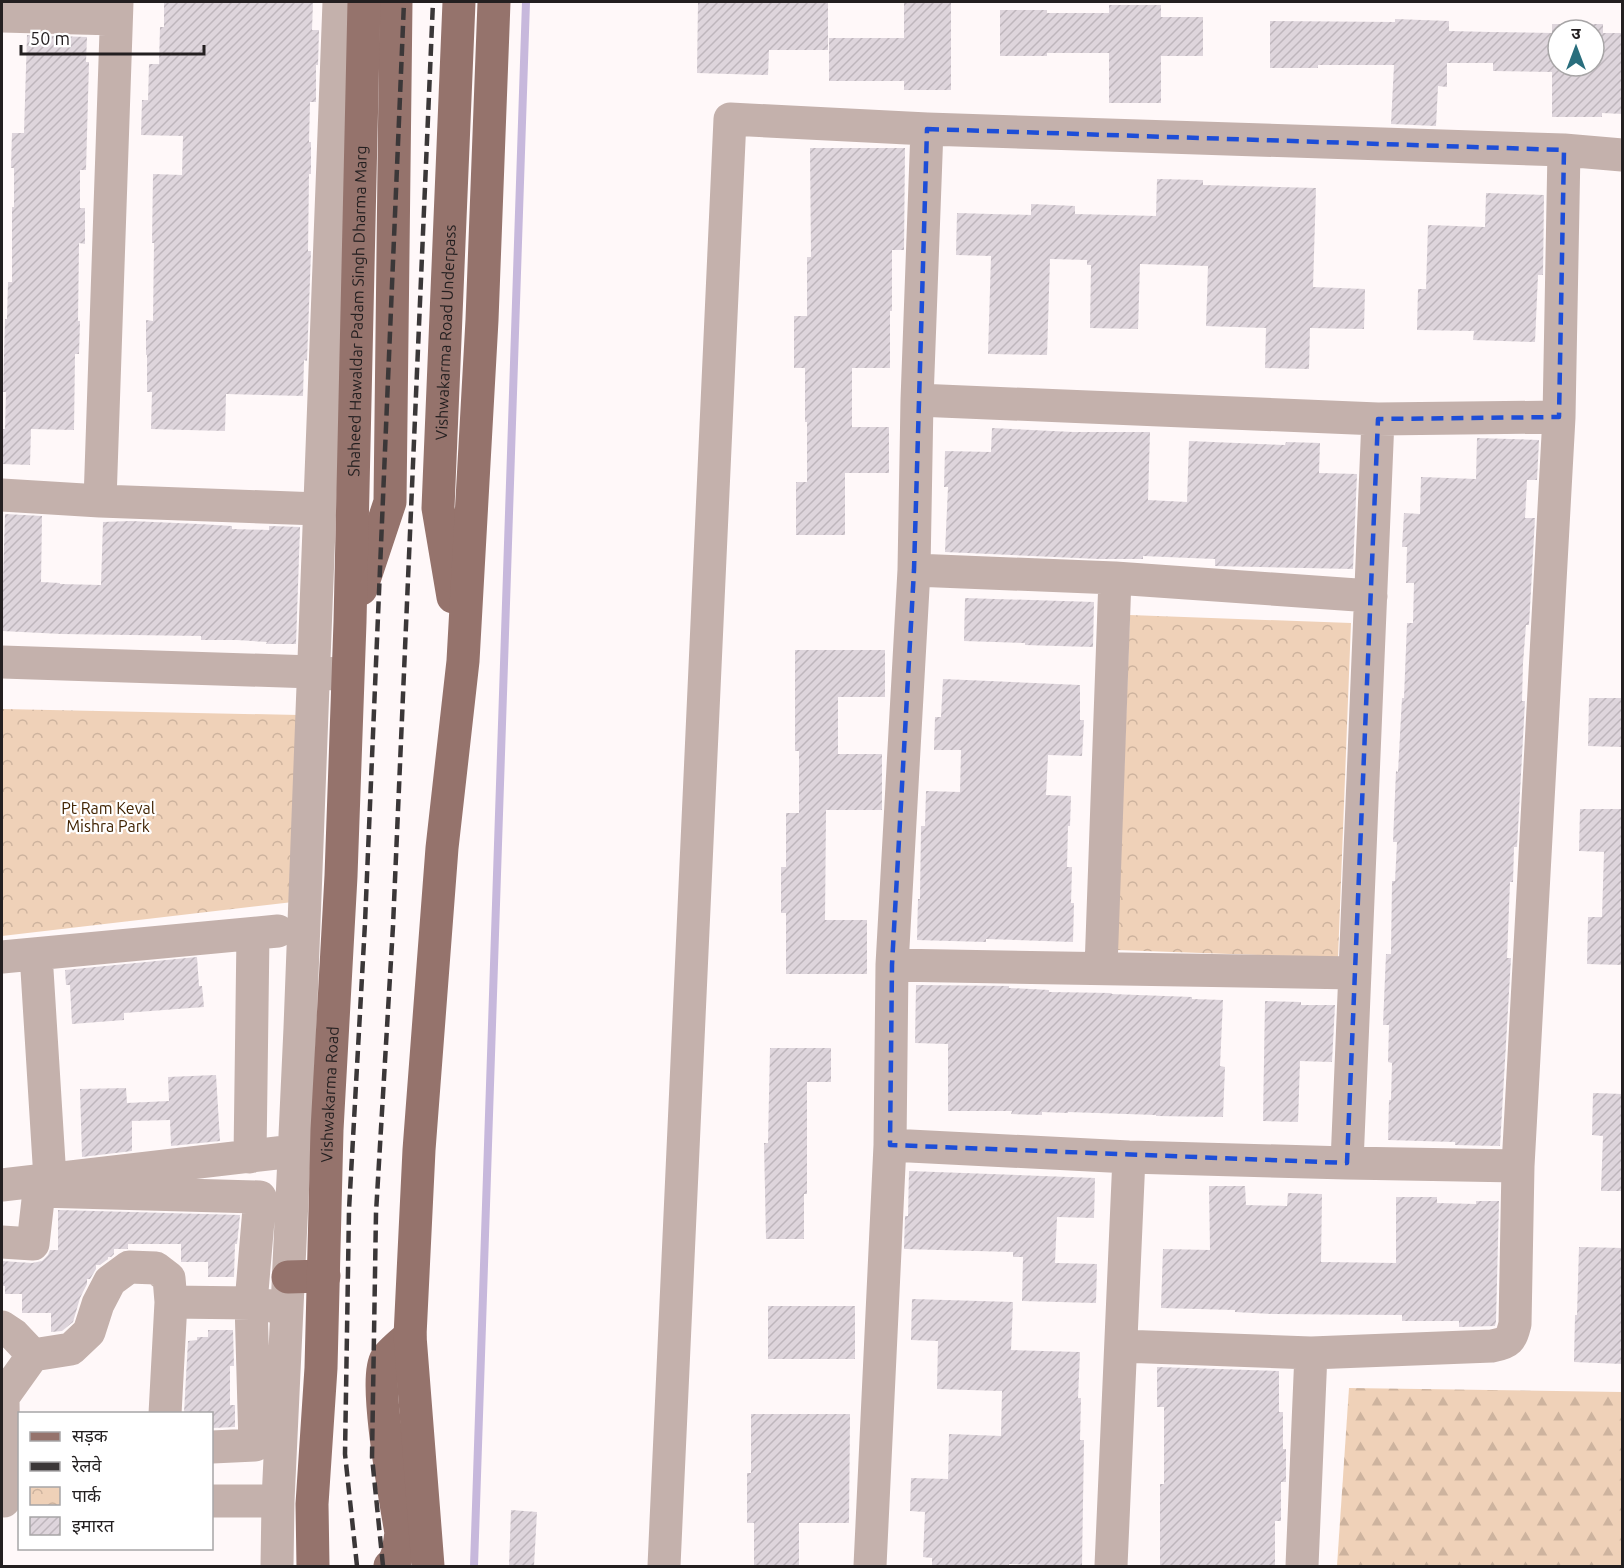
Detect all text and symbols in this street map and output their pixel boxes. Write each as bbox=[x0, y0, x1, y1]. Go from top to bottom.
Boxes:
scale bar bbox=[21, 18, 204, 56]
north arrow bbox=[1546, 18, 1606, 78]
text: उ bbox=[1571, 24, 1581, 42]
text: 50 m bbox=[30, 28, 70, 48]
street label: Shaheed Hawaldar Padam Singh Dharma Marg bbox=[344, 145, 370, 477]
street label: Vishwakarma Road Underpass bbox=[432, 224, 459, 441]
park label: Pt Ram Keval Mishra Park bbox=[61, 799, 155, 835]
street label: Vishwakarma Road bbox=[317, 1026, 342, 1163]
legend bbox=[18, 1412, 213, 1550]
text: सड़क bbox=[72, 1425, 109, 1446]
text: रेलवे bbox=[71, 1455, 103, 1475]
text: पार्क bbox=[72, 1485, 102, 1505]
text: इमारत bbox=[72, 1515, 115, 1535]

